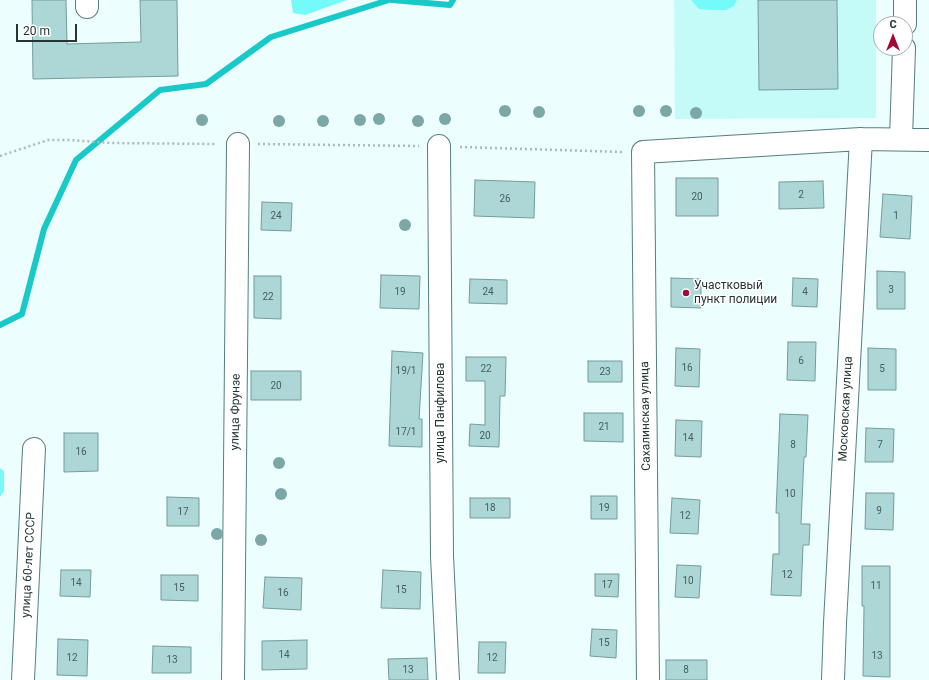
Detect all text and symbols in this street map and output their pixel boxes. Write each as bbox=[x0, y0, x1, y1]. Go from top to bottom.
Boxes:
scale bar bbox=[18, 16, 79, 42]
north arrow bbox=[873, 16, 913, 56]
text: С bbox=[889, 18, 897, 31]
text: 20 m bbox=[23, 24, 50, 38]
house number: 2 bbox=[798, 189, 804, 201]
house number: 20 bbox=[691, 191, 703, 203]
house number: 26 bbox=[499, 193, 511, 205]
house number: 24 bbox=[270, 210, 282, 222]
house number: 1 bbox=[893, 210, 899, 222]
place label: Участковый пункт полиции bbox=[694, 279, 777, 307]
house number: 3 bbox=[888, 284, 894, 296]
house number: 19 bbox=[394, 286, 406, 298]
house number: 24 bbox=[482, 286, 494, 298]
house number: 4 bbox=[802, 286, 808, 298]
marker: Участковый пункт полиции bbox=[681, 288, 691, 298]
house number: 22 bbox=[262, 291, 274, 303]
house number: 6 bbox=[798, 355, 804, 367]
street label: Московская улица bbox=[836, 356, 856, 462]
street label: Сахалинская улица bbox=[638, 361, 654, 471]
house number: 16 bbox=[681, 362, 693, 374]
street label: улица Панфилова bbox=[434, 363, 448, 463]
house number: 22 bbox=[480, 363, 492, 375]
house number: 5 bbox=[879, 363, 885, 375]
house number: 19/1 bbox=[396, 365, 416, 377]
house number: 23 bbox=[599, 366, 611, 378]
street label: улица Фрунзе bbox=[228, 373, 244, 451]
house number: 20 bbox=[270, 380, 282, 392]
house number: 21 bbox=[598, 421, 610, 433]
house number: 17/1 bbox=[396, 426, 416, 438]
house number: 20 bbox=[479, 430, 491, 442]
house number: 14 bbox=[682, 432, 694, 444]
house number: 8 bbox=[790, 439, 796, 451]
house number: 7 bbox=[877, 439, 883, 451]
house number: 16 bbox=[75, 446, 87, 458]
house number: 10 bbox=[784, 488, 796, 500]
house number: 18 bbox=[484, 502, 496, 514]
house number: 19 bbox=[598, 502, 610, 514]
house number: 9 bbox=[876, 505, 882, 517]
house number: 17 bbox=[177, 506, 189, 518]
house number: 12 bbox=[679, 510, 691, 522]
street label: улица 60-лет СССР bbox=[19, 512, 39, 618]
house number: 12 bbox=[781, 569, 793, 581]
house number: 10 bbox=[682, 575, 694, 587]
house number: 14 bbox=[70, 577, 82, 589]
house number: 17 bbox=[601, 579, 613, 591]
house number: 11 bbox=[870, 580, 882, 592]
house number: 15 bbox=[173, 582, 185, 594]
house number: 15 bbox=[395, 584, 407, 596]
house number: 16 bbox=[277, 587, 289, 599]
house number: 15 bbox=[598, 637, 610, 649]
house number: 14 bbox=[278, 649, 290, 661]
house number: 13 bbox=[871, 650, 883, 662]
house number: 12 bbox=[66, 652, 78, 664]
house number: 12 bbox=[486, 652, 498, 664]
house number: 13 bbox=[166, 654, 178, 666]
house number: 13 bbox=[402, 664, 414, 676]
house number: 8 bbox=[683, 664, 689, 676]

